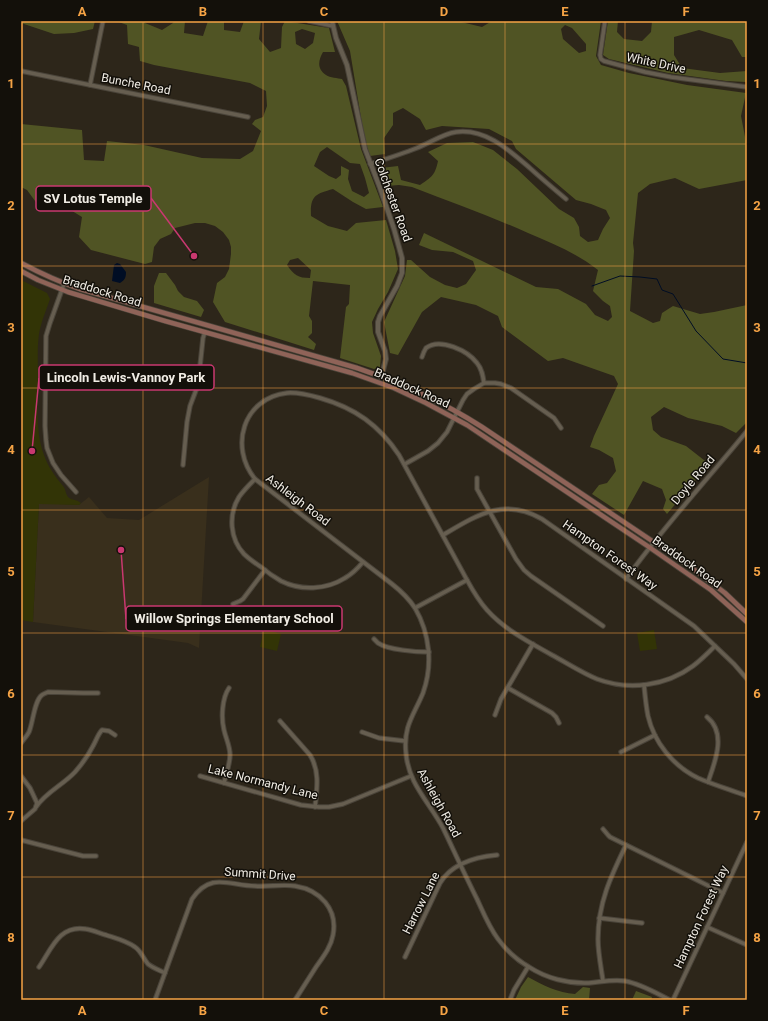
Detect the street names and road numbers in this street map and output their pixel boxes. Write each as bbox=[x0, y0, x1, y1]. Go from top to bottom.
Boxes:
street label: White Drive bbox=[625, 50, 687, 76]
street label: Bunche Road bbox=[100, 70, 172, 98]
street label: Colchester Road bbox=[371, 156, 415, 244]
street label: Braddock Road bbox=[61, 272, 143, 310]
street label: Braddock Road bbox=[372, 365, 452, 411]
street label: Doyle Road bbox=[668, 452, 718, 508]
street label: Ashleigh Road bbox=[263, 471, 333, 529]
street label: Hampton Forest Way bbox=[560, 517, 660, 593]
street label: Braddock Road bbox=[650, 533, 724, 591]
street label: Lake Normandy Lane bbox=[207, 762, 319, 802]
street label: Ashleigh Road bbox=[414, 766, 464, 840]
street label: Hampton Forest Way bbox=[671, 863, 731, 971]
street label: Summit Drive bbox=[224, 865, 296, 883]
street label: Harrow Lane bbox=[399, 870, 443, 936]

